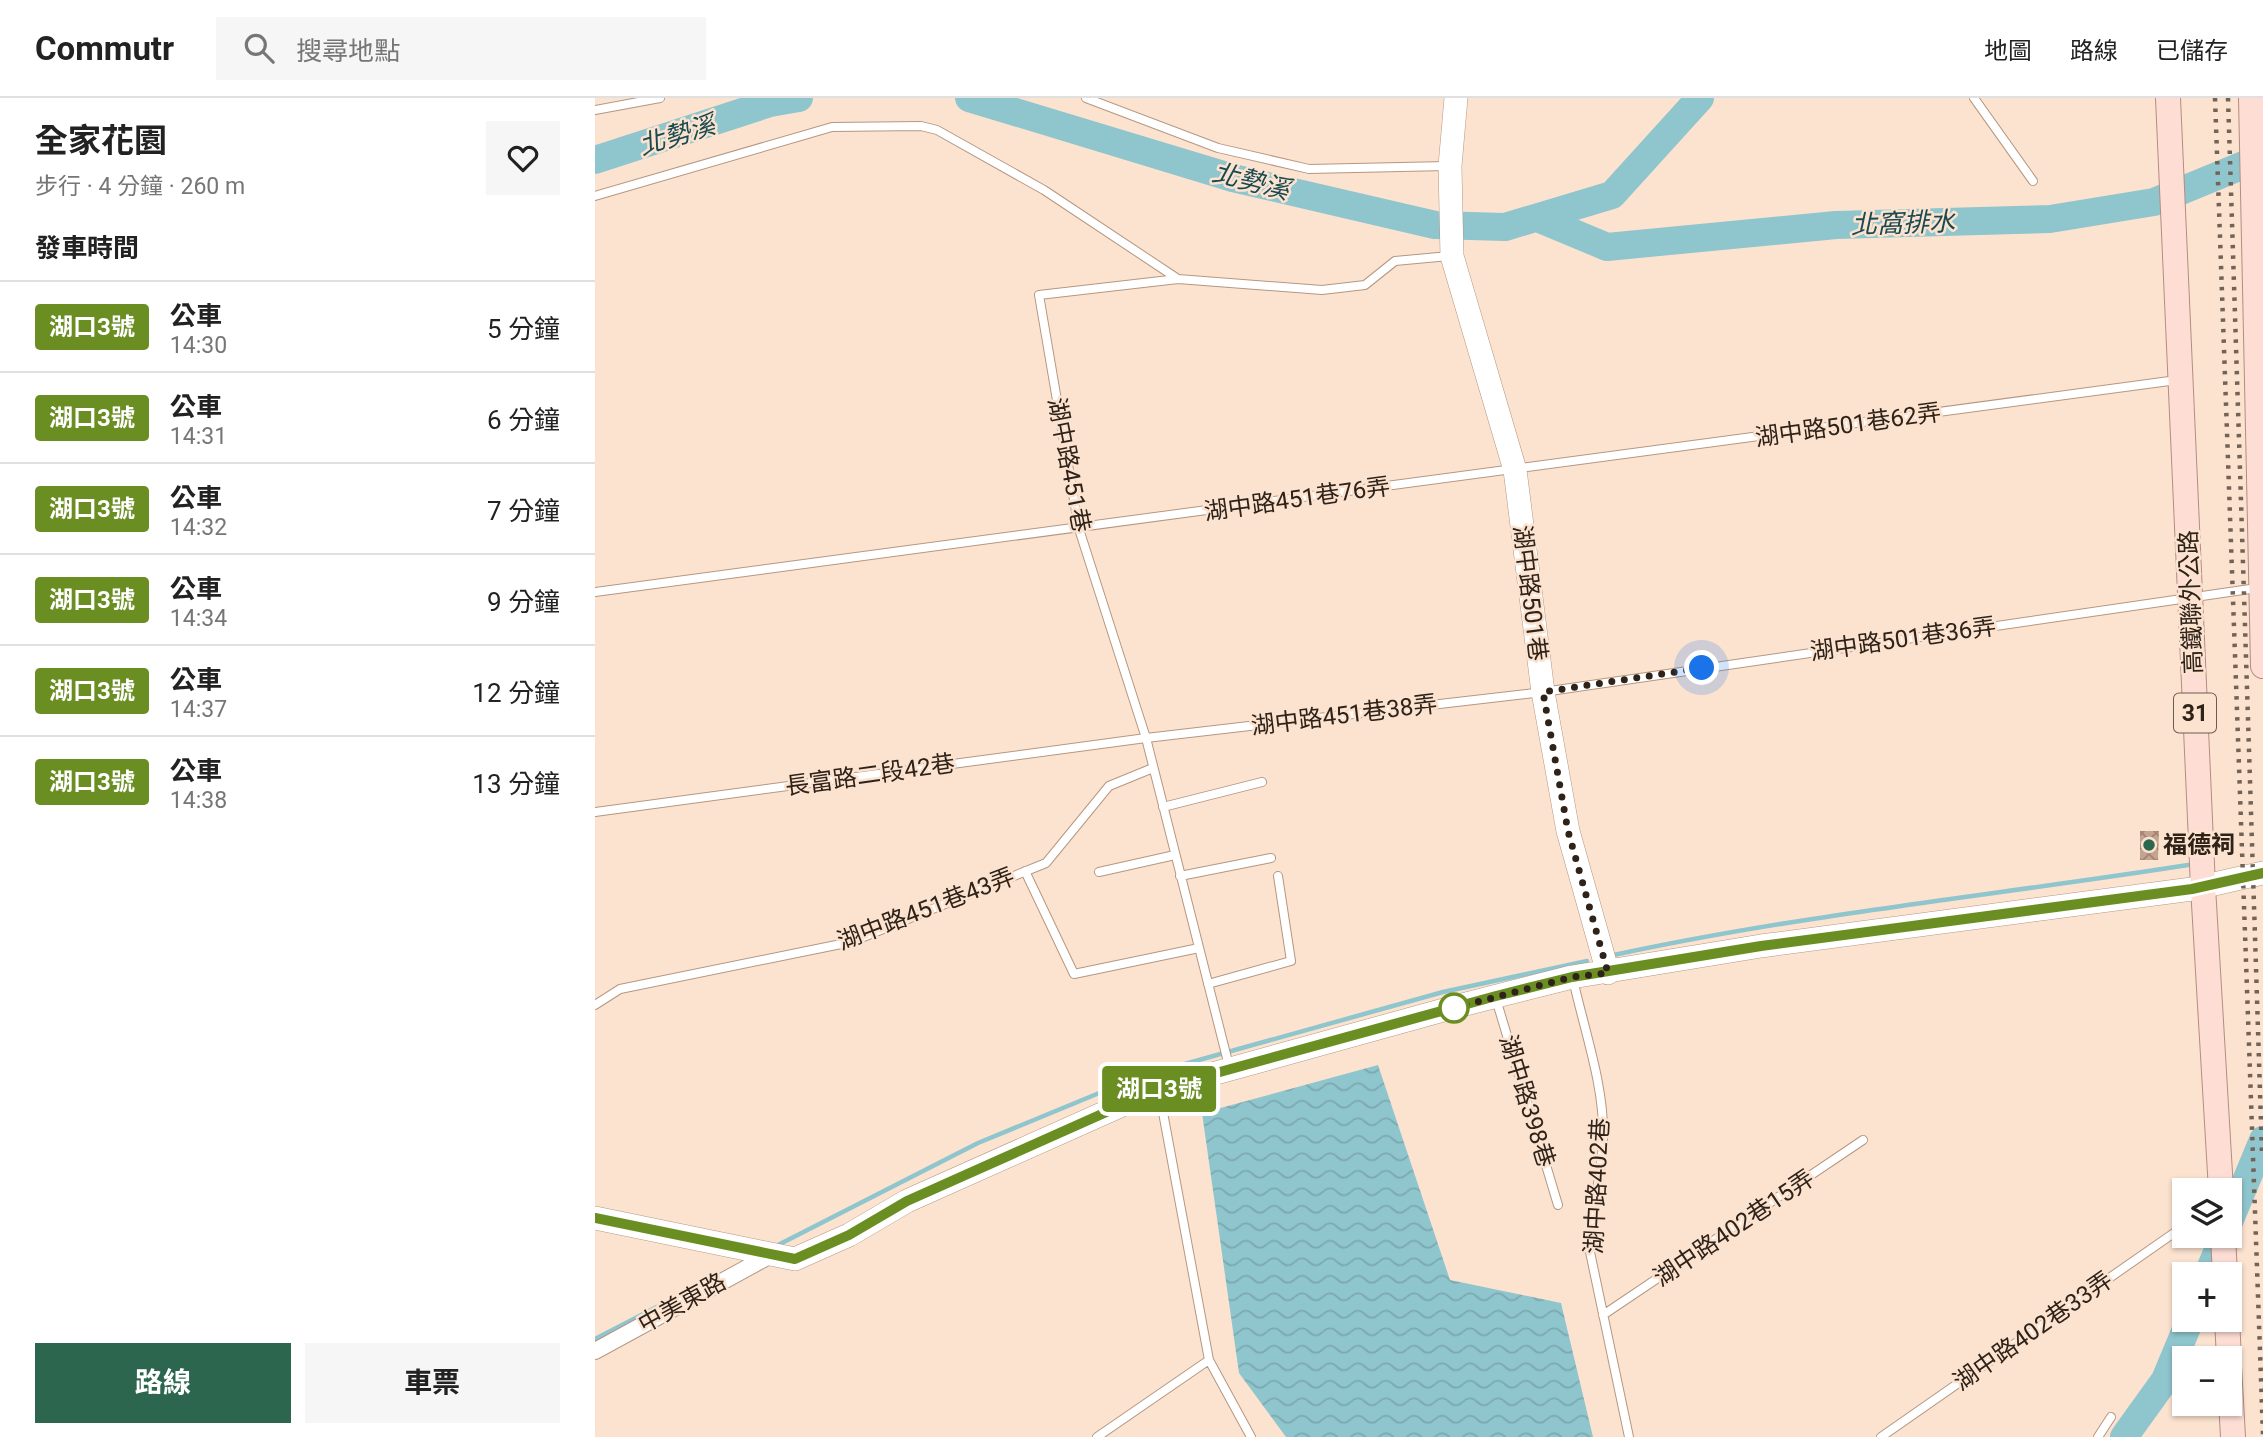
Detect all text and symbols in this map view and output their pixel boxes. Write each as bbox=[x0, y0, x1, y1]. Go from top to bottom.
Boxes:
search box bbox=[216, 17, 706, 80]
text: Commutr bbox=[35, 29, 174, 68]
icon: search bbox=[240, 29, 278, 67]
text: 搜尋地點 bbox=[296, 36, 400, 66]
text: 地圖 bbox=[1984, 37, 2032, 65]
text: 路線 bbox=[2070, 37, 2118, 65]
text: 已儲存 bbox=[2156, 37, 2228, 65]
water label: 北勢溪 bbox=[635, 108, 722, 161]
text: 全家花園 bbox=[35, 121, 167, 160]
button: heart bbox=[486, 121, 560, 195]
water label: 北勢溪 bbox=[1210, 157, 1296, 206]
text: 步行 · 4 分鐘 · 260 m bbox=[35, 173, 245, 200]
water label: 北窩排水 bbox=[1851, 206, 1956, 240]
text: 發車時間 bbox=[35, 233, 139, 263]
text: 公車 bbox=[170, 301, 222, 331]
text: 湖口3號 bbox=[49, 313, 135, 341]
text: 5 分鐘 bbox=[487, 314, 560, 344]
text: 14:30 bbox=[170, 332, 227, 359]
text: 公車 bbox=[170, 392, 222, 422]
street label: 湖中路451巷 bbox=[1042, 395, 1096, 535]
street label: 湖中路501巷62弄 bbox=[1753, 398, 1943, 452]
text: 湖口3號 bbox=[49, 404, 135, 432]
text: 6 分鐘 bbox=[487, 405, 560, 435]
text: 14:31 bbox=[170, 423, 227, 450]
street label: 湖中路451巷76弄 bbox=[1202, 472, 1392, 526]
text: 公車 bbox=[170, 483, 222, 513]
text: 湖口3號 bbox=[49, 495, 135, 523]
text: 7 分鐘 bbox=[487, 496, 560, 526]
text: 14:32 bbox=[170, 514, 227, 541]
street label: 湖中路501巷 bbox=[1508, 524, 1552, 662]
street label: 高鐵聯外公路 bbox=[2174, 530, 2208, 674]
text: 公車 bbox=[170, 574, 222, 604]
text: 湖口3號 bbox=[49, 586, 135, 614]
text: 9 分鐘 bbox=[487, 587, 560, 617]
text: 14:34 bbox=[170, 605, 227, 632]
street label: 湖中路501巷36弄 bbox=[1808, 612, 1998, 666]
your location bbox=[1684, 650, 1719, 685]
text: 公車 bbox=[170, 665, 222, 695]
text: 湖口3號 bbox=[49, 677, 135, 705]
text: 12 分鐘 bbox=[472, 678, 560, 708]
street label: 湖中路451巷38弄 bbox=[1249, 690, 1439, 740]
road number: 31 bbox=[2174, 694, 2216, 733]
text: 14:37 bbox=[170, 696, 227, 723]
street label: 長富路二段42巷 bbox=[783, 749, 957, 801]
text: 公車 bbox=[170, 756, 222, 786]
text: 湖口3號 bbox=[49, 768, 135, 796]
text: 13 分鐘 bbox=[472, 769, 560, 799]
text: 14:38 bbox=[170, 787, 227, 814]
place label: 福德祠 bbox=[2163, 831, 2235, 859]
marker: 福德祠 bbox=[2141, 837, 2157, 853]
street label: 湖中路451巷43弄 bbox=[833, 862, 1019, 956]
unlabelled marker bbox=[1439, 993, 1469, 1023]
street label: 湖中路398巷 bbox=[1494, 1032, 1560, 1170]
line badge: 湖口3號 bbox=[1110, 1066, 1208, 1112]
text: 湖口3號 bbox=[1116, 1075, 1202, 1103]
street label: 湖中路402巷 bbox=[1579, 1117, 1615, 1255]
street label: 湖中路402巷15弄 bbox=[1648, 1164, 1820, 1292]
map controls bbox=[2172, 1178, 2242, 1416]
button: layers bbox=[2172, 1178, 2242, 1248]
button: + bbox=[2172, 1262, 2242, 1332]
street label: 湖中路402巷33弄 bbox=[1948, 1266, 2118, 1396]
street label: 中美東路 bbox=[633, 1267, 731, 1339]
button: 路線 bbox=[35, 1343, 291, 1423]
button: 車票 bbox=[305, 1343, 560, 1423]
button: − bbox=[2172, 1346, 2242, 1416]

